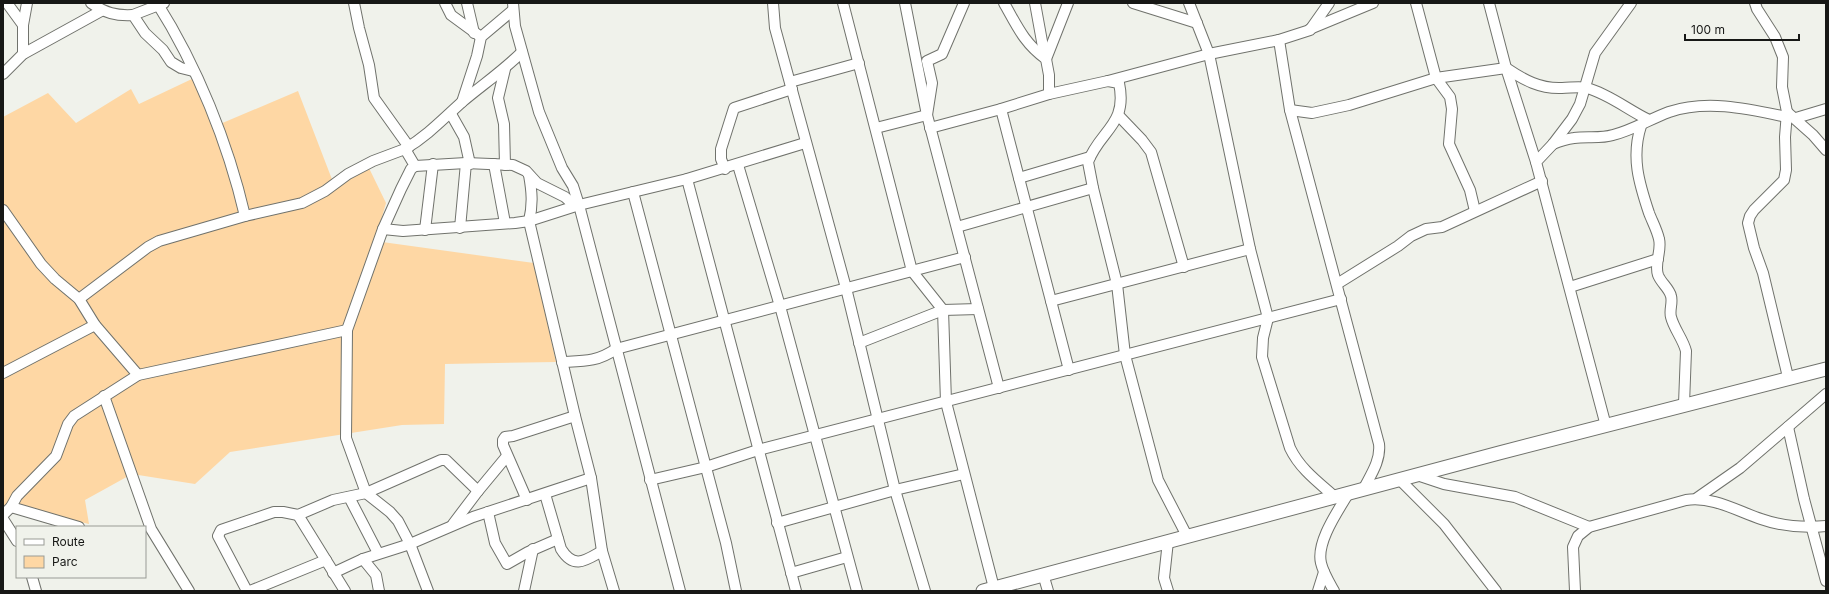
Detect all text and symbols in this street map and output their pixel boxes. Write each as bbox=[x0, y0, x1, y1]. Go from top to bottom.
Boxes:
scale bar bbox=[1685, 16, 1799, 42]
text: 100 m bbox=[1691, 22, 1725, 37]
legend bbox=[16, 526, 146, 578]
text: Route bbox=[52, 534, 85, 549]
text: Parc bbox=[52, 554, 78, 569]

